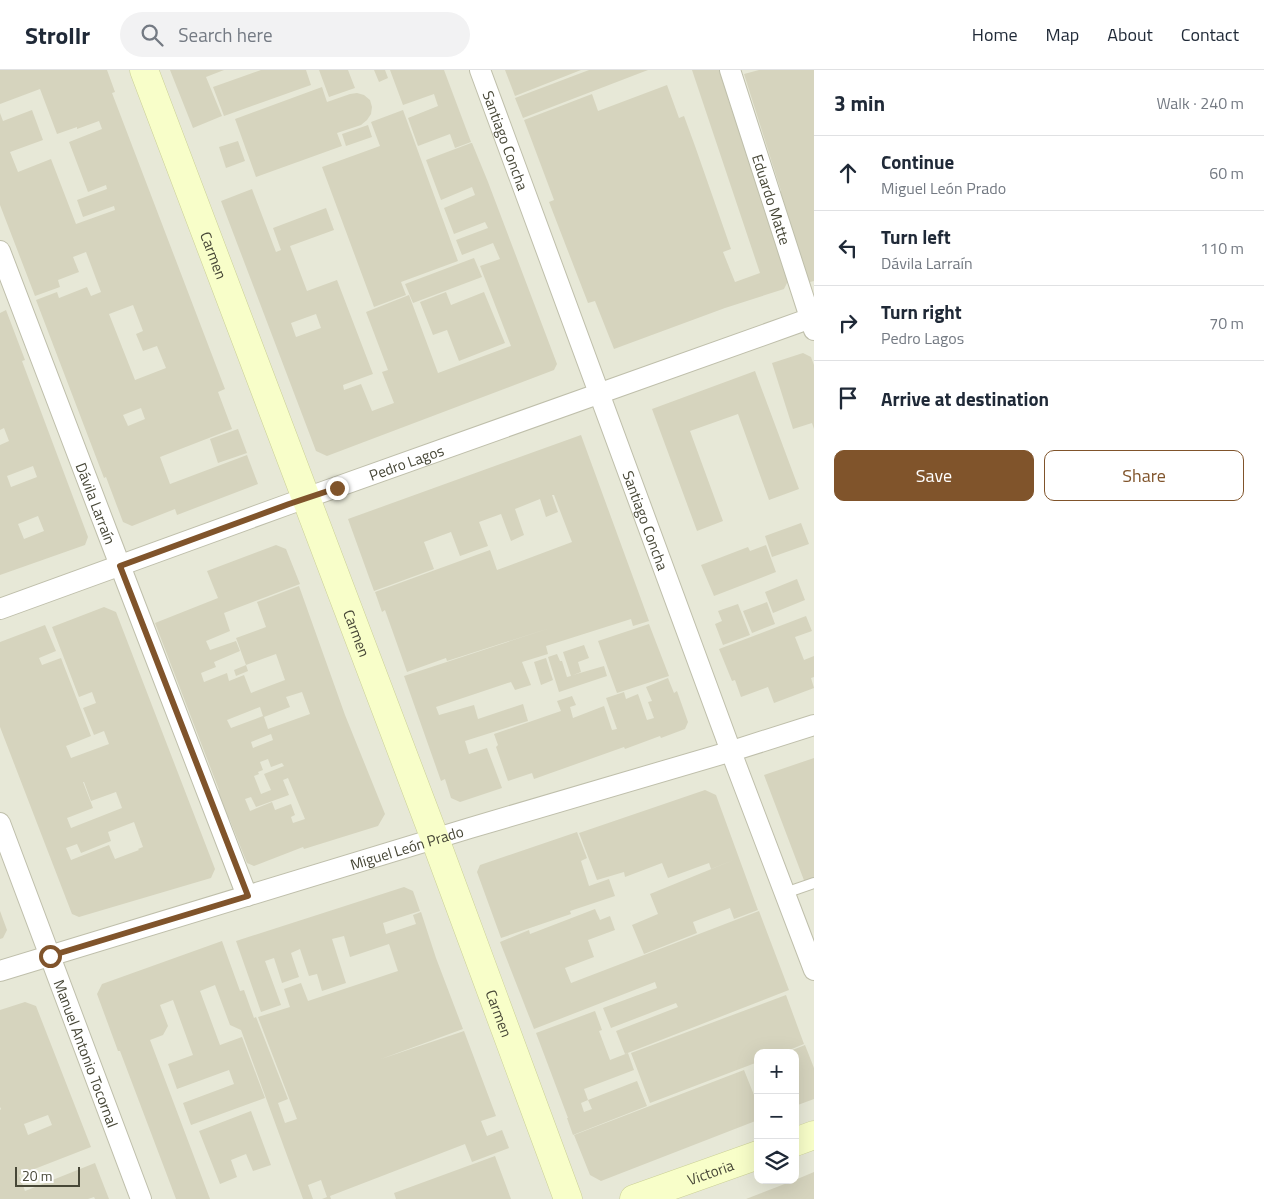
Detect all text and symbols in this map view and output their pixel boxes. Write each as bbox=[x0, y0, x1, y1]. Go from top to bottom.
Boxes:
search box bbox=[120, 12, 470, 57]
text: Strollr bbox=[25, 17, 90, 53]
text: Search here bbox=[178, 20, 273, 49]
icon: search bbox=[138, 21, 166, 49]
text: Home bbox=[972, 21, 1018, 48]
text: Map bbox=[1046, 21, 1079, 48]
text: About bbox=[1107, 21, 1153, 48]
text: Contact bbox=[1181, 21, 1239, 48]
street label: Santiago Concha bbox=[477, 87, 535, 194]
text: 3 min bbox=[834, 87, 885, 119]
text: Walk · 240 m bbox=[1156, 91, 1244, 115]
text: Continue bbox=[881, 147, 954, 176]
street label: Eduardo Matte bbox=[746, 151, 797, 248]
icon: ahead bbox=[834, 159, 862, 187]
text: 60 m bbox=[1209, 161, 1244, 185]
text: Miguel León Prado bbox=[881, 176, 1006, 200]
text: Turn left bbox=[881, 222, 951, 251]
street label: Carmen bbox=[195, 228, 234, 282]
icon: left bbox=[834, 234, 862, 262]
text: 110 m bbox=[1200, 236, 1244, 260]
text: Dávila Larraín bbox=[881, 251, 973, 275]
text: Turn right bbox=[881, 297, 962, 326]
icon: right bbox=[834, 309, 862, 337]
text: 70 m bbox=[1209, 311, 1244, 335]
text: Pedro Lagos bbox=[881, 326, 964, 350]
icon: arrive bbox=[834, 384, 862, 412]
text: Arrive at destination bbox=[881, 384, 1049, 413]
street label: Pedro Lagos bbox=[366, 438, 447, 486]
button: Save bbox=[834, 450, 1034, 501]
button: Share bbox=[1044, 450, 1244, 501]
street label: Dávila Larraín bbox=[70, 459, 122, 548]
street label: Santiago Concha bbox=[617, 467, 675, 574]
route end bbox=[326, 477, 349, 500]
street label: Carmen bbox=[338, 606, 377, 660]
street label: Miguel León Prado bbox=[347, 819, 466, 875]
route start bbox=[39, 945, 62, 968]
street label: Manuel Antonio Tocornal bbox=[48, 976, 125, 1131]
street label: Carmen bbox=[480, 986, 519, 1040]
map controls bbox=[754, 1049, 799, 1184]
button: + bbox=[754, 1049, 799, 1094]
button: − bbox=[754, 1094, 799, 1139]
button: layers bbox=[754, 1139, 799, 1184]
street label: Victoria bbox=[684, 1153, 737, 1191]
scale bar bbox=[15, 1164, 80, 1187]
text: 20 m bbox=[22, 1165, 52, 1186]

